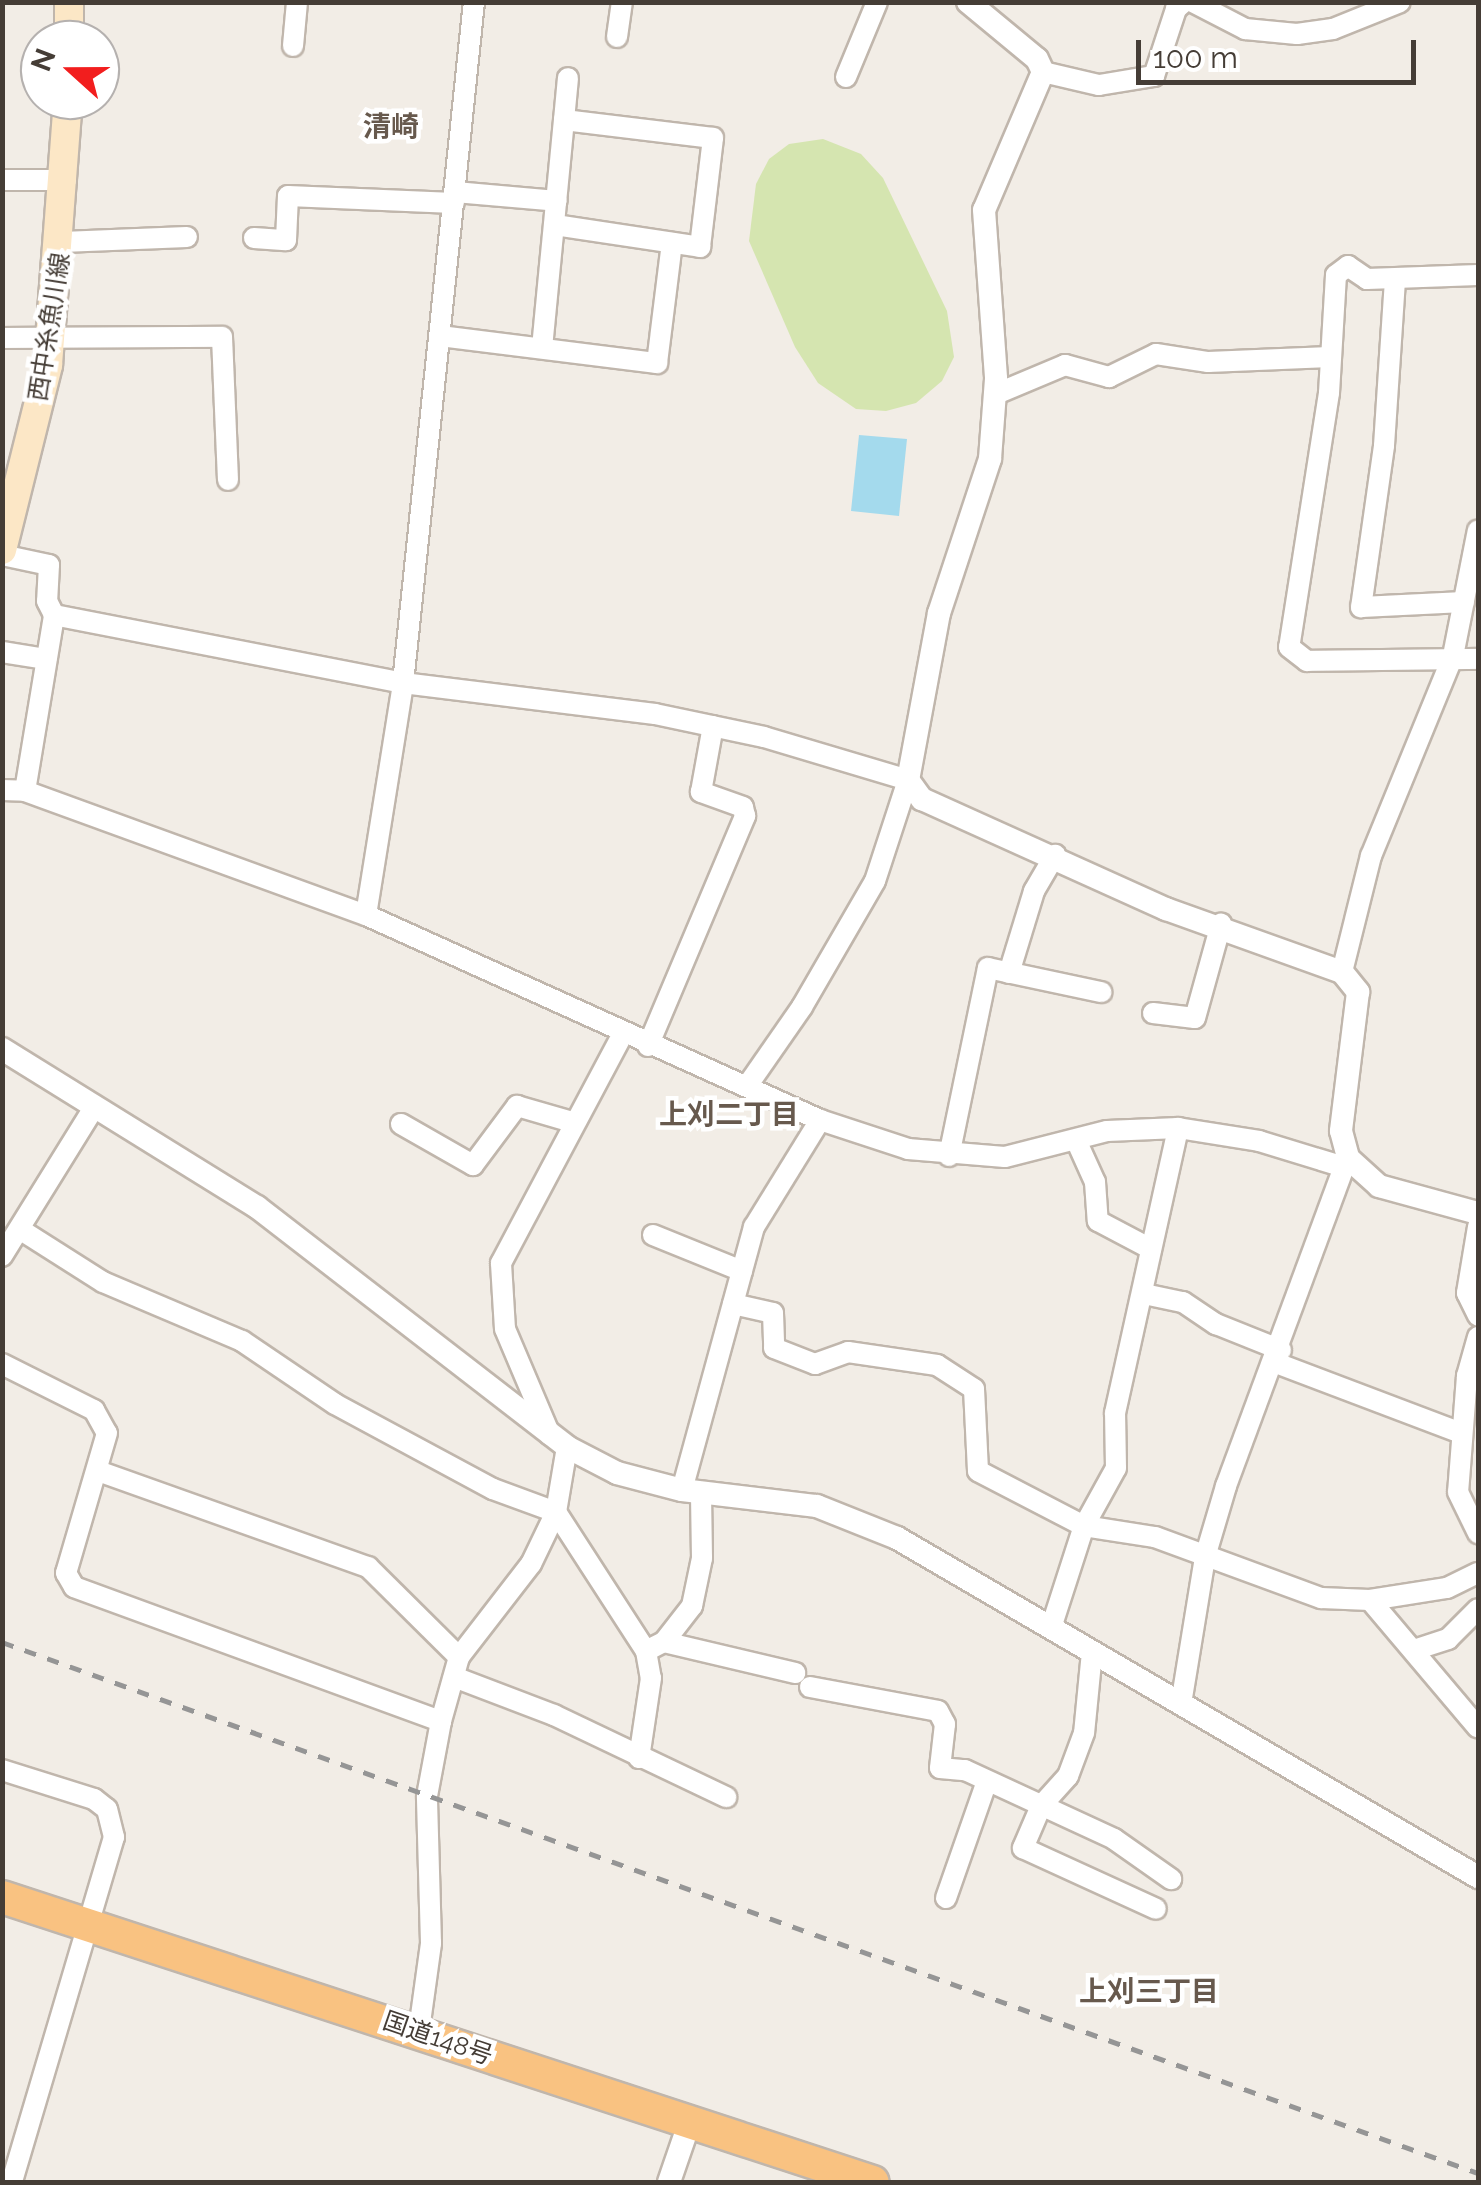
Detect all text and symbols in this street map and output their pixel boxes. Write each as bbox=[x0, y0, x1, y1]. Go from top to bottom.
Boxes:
north arrow bbox=[20, 20, 120, 120]
scale bar bbox=[1141, 20, 1421, 82]
text: 100 m bbox=[1153, 40, 1238, 75]
text: N bbox=[24, 44, 63, 76]
district label: 清崎 bbox=[363, 110, 419, 144]
street label: 西中糸魚川線 bbox=[22, 251, 76, 403]
district label: 上刈二丁目 bbox=[659, 1098, 799, 1132]
district label: 上刈三丁目 bbox=[1079, 1975, 1219, 2009]
street label: 国道148号 bbox=[379, 2005, 497, 2071]

